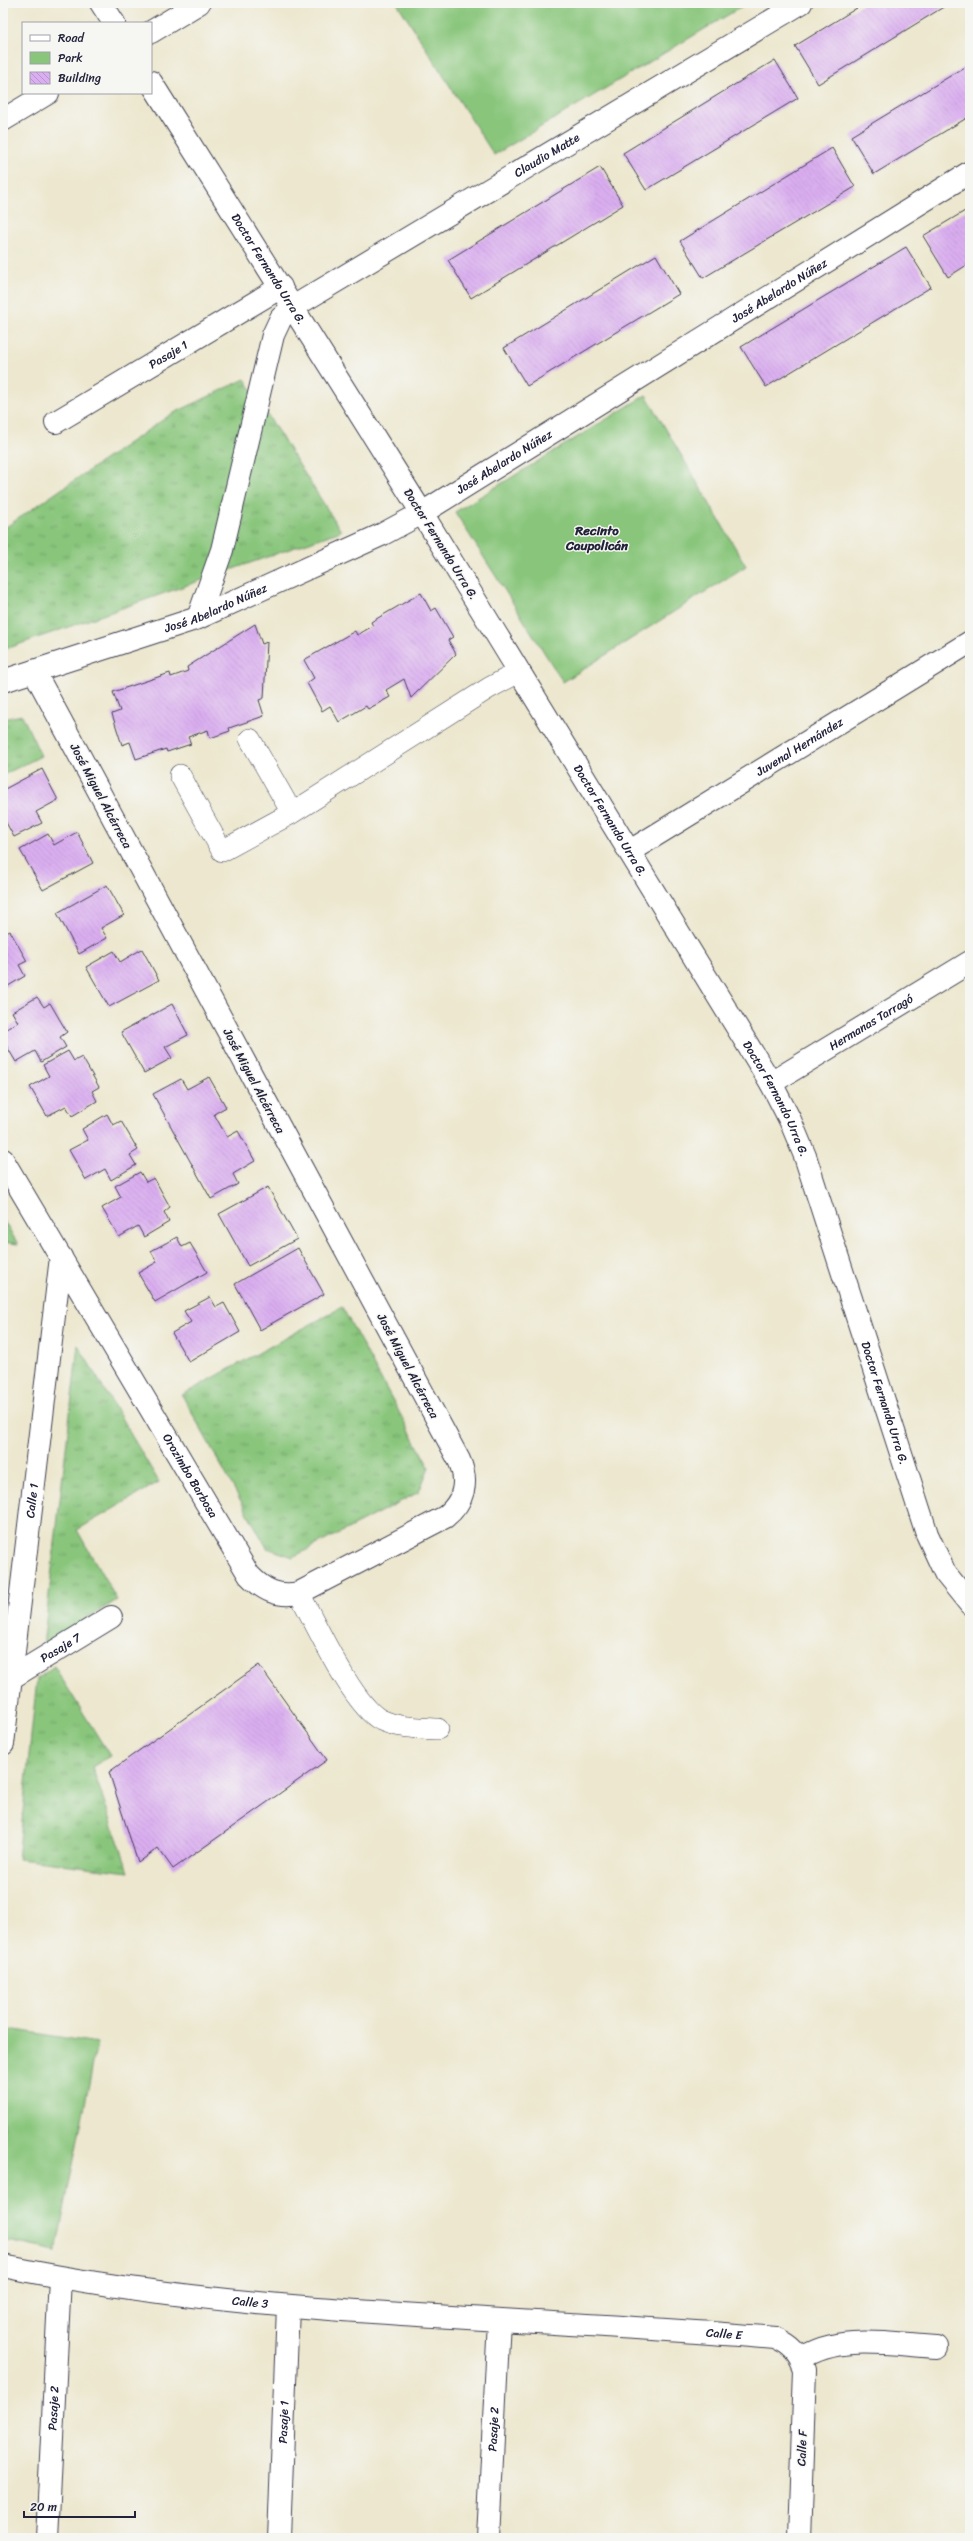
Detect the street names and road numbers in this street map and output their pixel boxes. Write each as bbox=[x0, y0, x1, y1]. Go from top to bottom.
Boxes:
street label: Claudio Matte bbox=[510, 127, 584, 183]
street label: Doctor Fernando Urra G. bbox=[225, 209, 312, 329]
street label: José Abelardo Núñez bbox=[726, 252, 832, 330]
street label: Pasaje 1 bbox=[144, 334, 192, 375]
street label: José Abelardo Núñez bbox=[451, 423, 557, 501]
street label: Doctor Fernando Urra G. bbox=[398, 484, 484, 604]
street label: José Abelardo Núñez bbox=[160, 577, 271, 640]
street label: Juvenal Hernández bbox=[750, 711, 848, 783]
street label: José Miguel Alcérreca bbox=[63, 738, 139, 854]
street label: Doctor Fernando Urra G. bbox=[567, 760, 653, 881]
street label: Hermanas Tarragó bbox=[824, 987, 918, 1056]
street label: José Miguel Alcérreca bbox=[216, 1023, 292, 1139]
street label: Doctor Fernando Urra G. bbox=[737, 1036, 815, 1160]
street label: José Miguel Alcérreca bbox=[370, 1308, 446, 1424]
street label: Doctor Fernando Urra G. bbox=[855, 1339, 915, 1468]
street label: Orozimbo Barbosa bbox=[156, 1429, 224, 1522]
street label: Calle 1 bbox=[19, 1482, 45, 1519]
street label: Pasaje 7 bbox=[36, 1626, 86, 1669]
street label: Calle 3 bbox=[231, 2290, 270, 2315]
street label: Calle E bbox=[705, 2321, 744, 2346]
street label: Pasaje 2 bbox=[41, 2385, 66, 2431]
street label: Pasaje 1 bbox=[272, 2400, 295, 2444]
street label: Pasaje 2 bbox=[481, 2406, 506, 2452]
street label: Calle F bbox=[790, 2428, 814, 2466]

